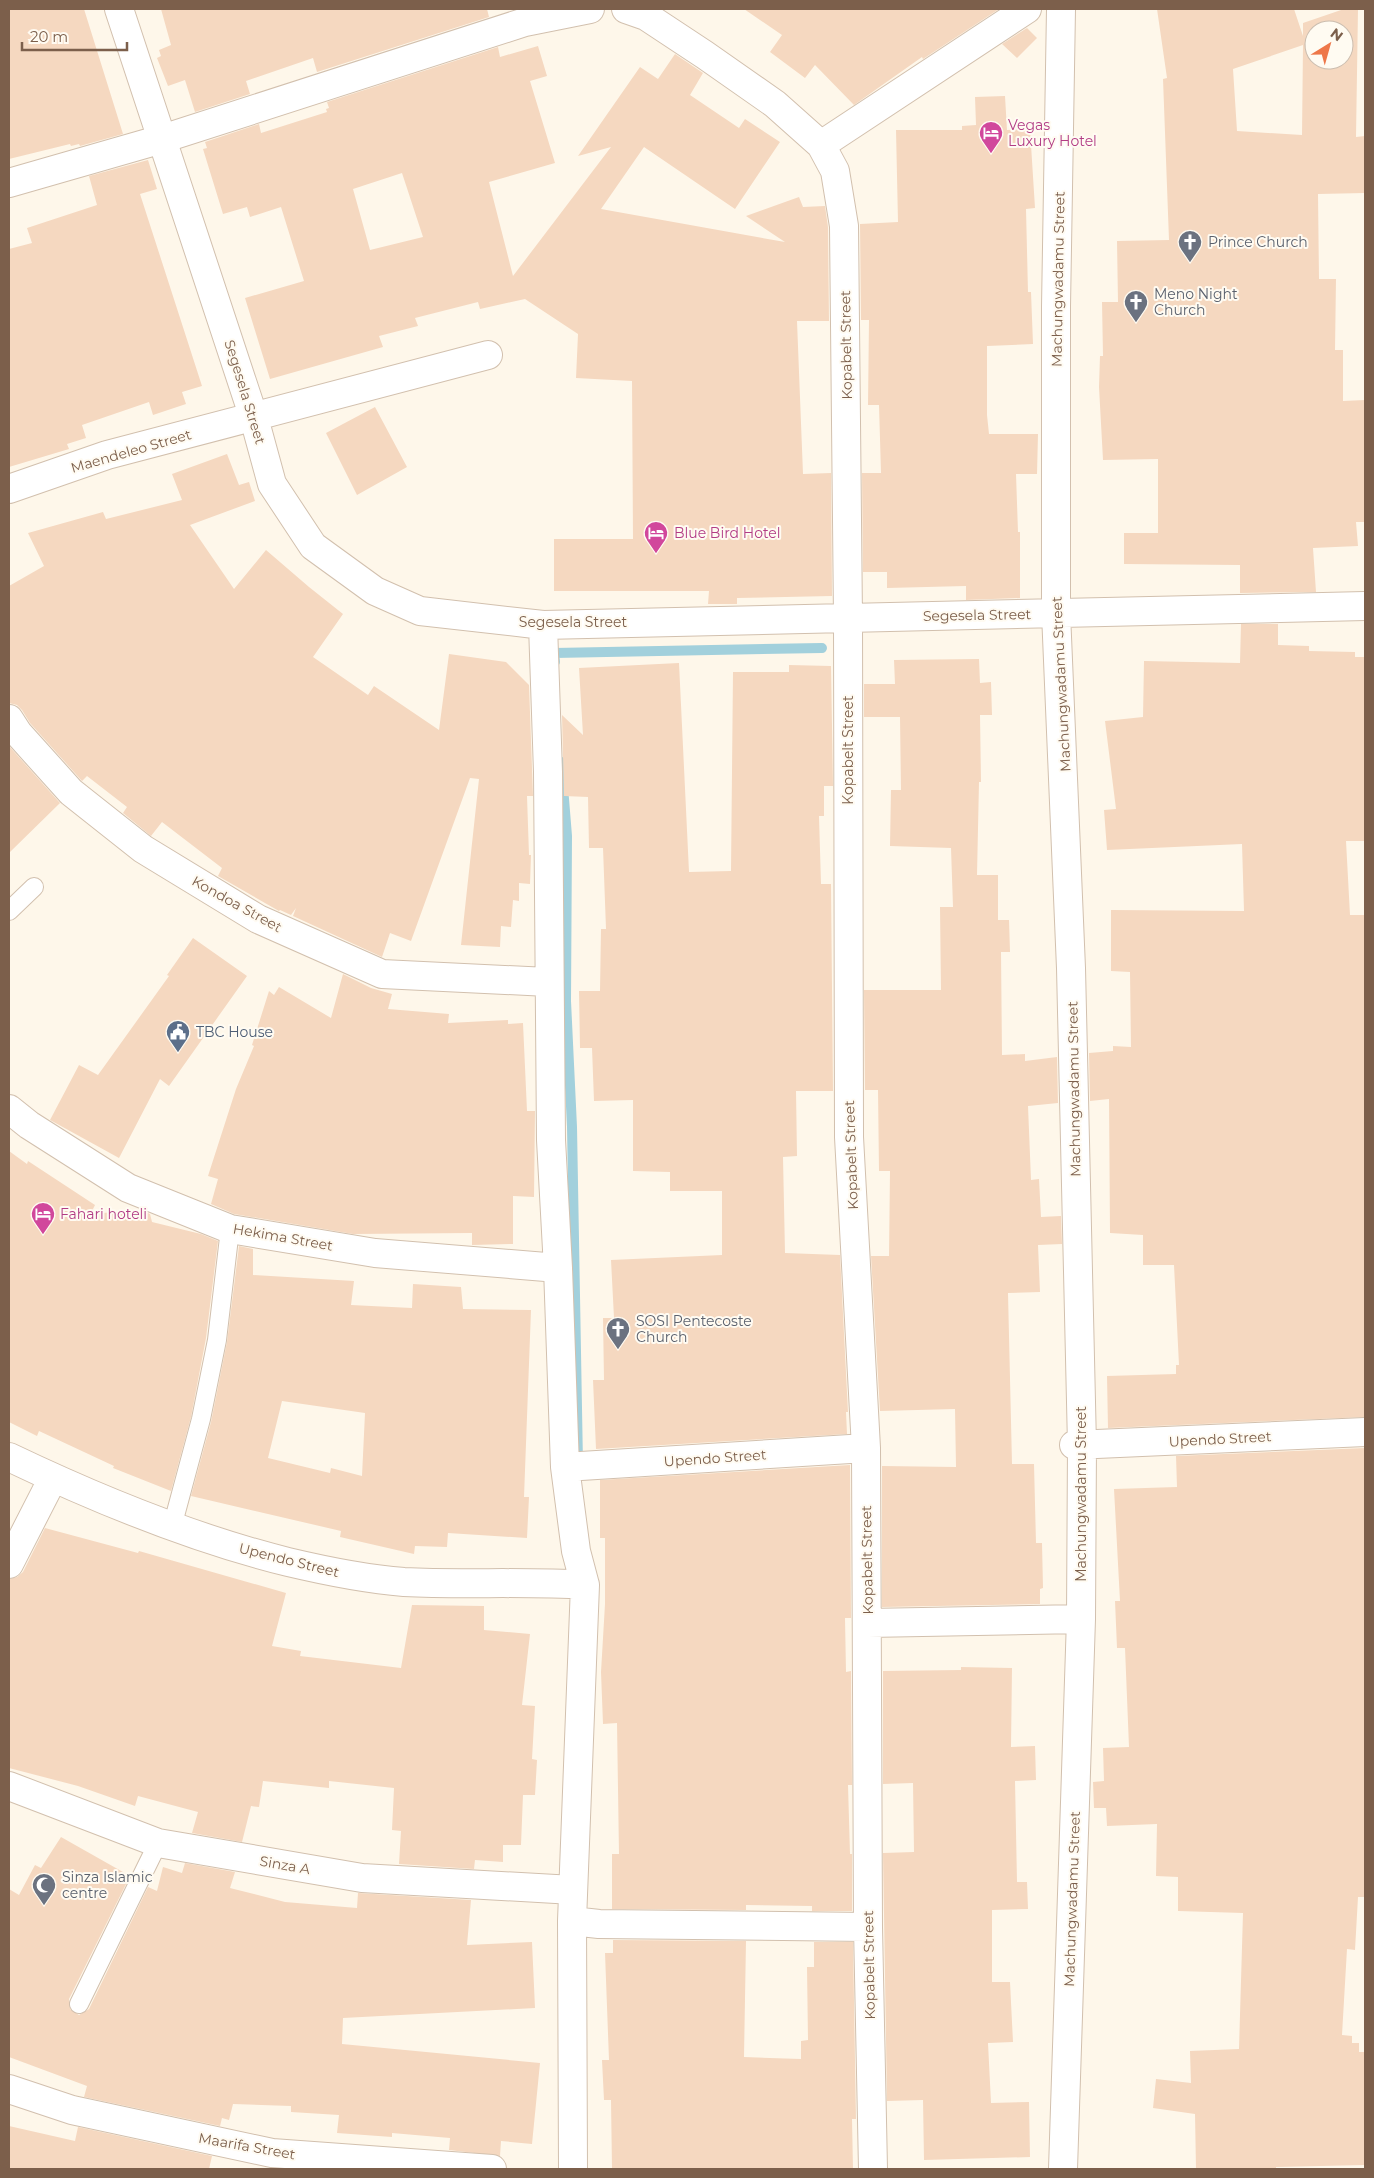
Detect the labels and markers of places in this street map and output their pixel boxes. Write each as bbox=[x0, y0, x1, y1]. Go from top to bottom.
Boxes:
place label: Vegas Luxury Hotel bbox=[1008, 116, 1097, 150]
hotel icon: Vegas Luxury Hotel bbox=[978, 120, 1004, 154]
church icon: Prince Church bbox=[1177, 229, 1203, 263]
place label: Prince Church bbox=[1208, 233, 1308, 251]
place label: Meno Night Church bbox=[1154, 285, 1238, 319]
church icon: Meno Night Church bbox=[1123, 289, 1149, 323]
hotel icon: Blue Bird Hotel bbox=[643, 520, 669, 554]
place label: Blue Bird Hotel bbox=[674, 524, 781, 542]
public building icon: TBC House bbox=[165, 1019, 191, 1053]
place label: TBC House bbox=[196, 1023, 273, 1041]
hotel icon: Fahari hoteli bbox=[30, 1201, 56, 1235]
place label: Fahari hoteli bbox=[60, 1205, 147, 1223]
place label: SOSI Pentecoste Church bbox=[636, 1312, 752, 1346]
church icon: SOSI Pentecoste Church bbox=[605, 1316, 631, 1350]
place label: Sinza Islamic centre bbox=[62, 1868, 153, 1902]
mosque icon: Sinza Islamic centre bbox=[31, 1872, 57, 1906]

